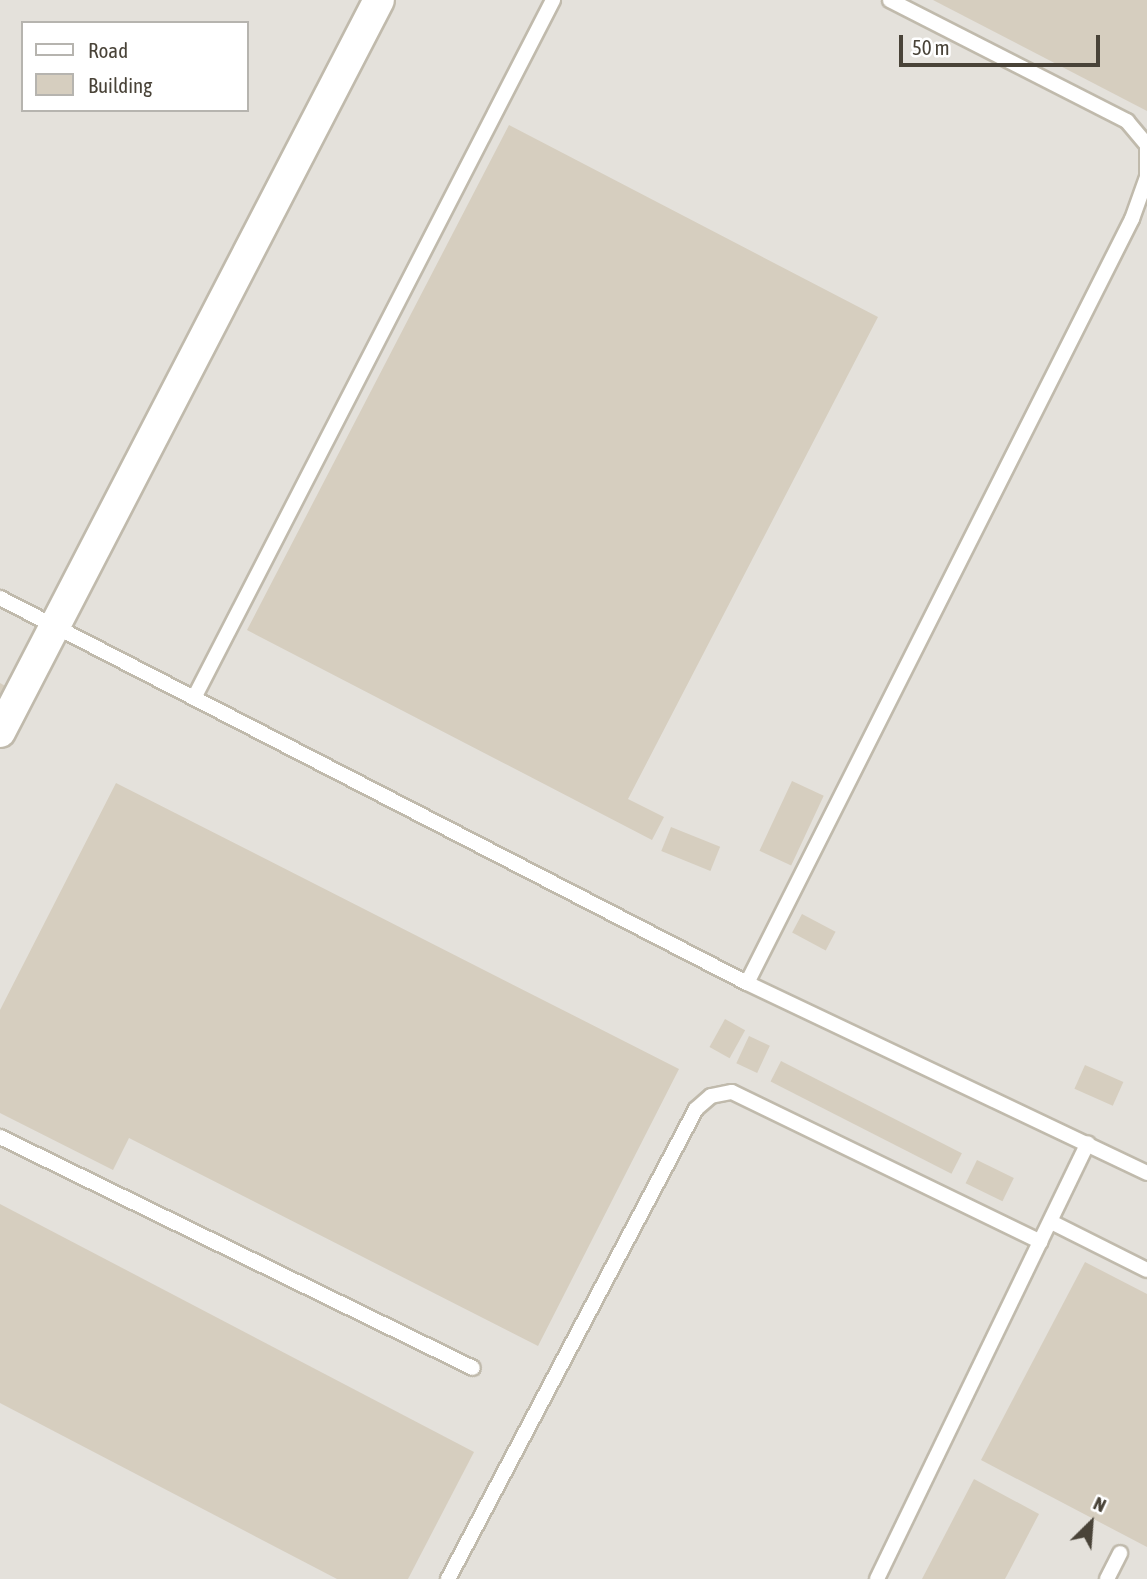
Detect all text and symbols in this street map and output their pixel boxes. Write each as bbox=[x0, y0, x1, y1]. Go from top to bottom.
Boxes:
legend bbox=[21, 21, 248, 112]
scale bar bbox=[902, 21, 1103, 65]
text: 50 m bbox=[912, 35, 950, 59]
text: Road bbox=[88, 38, 128, 62]
text: Building bbox=[88, 73, 152, 97]
north arrow bbox=[1056, 1488, 1126, 1558]
text: N bbox=[1090, 1492, 1110, 1516]

